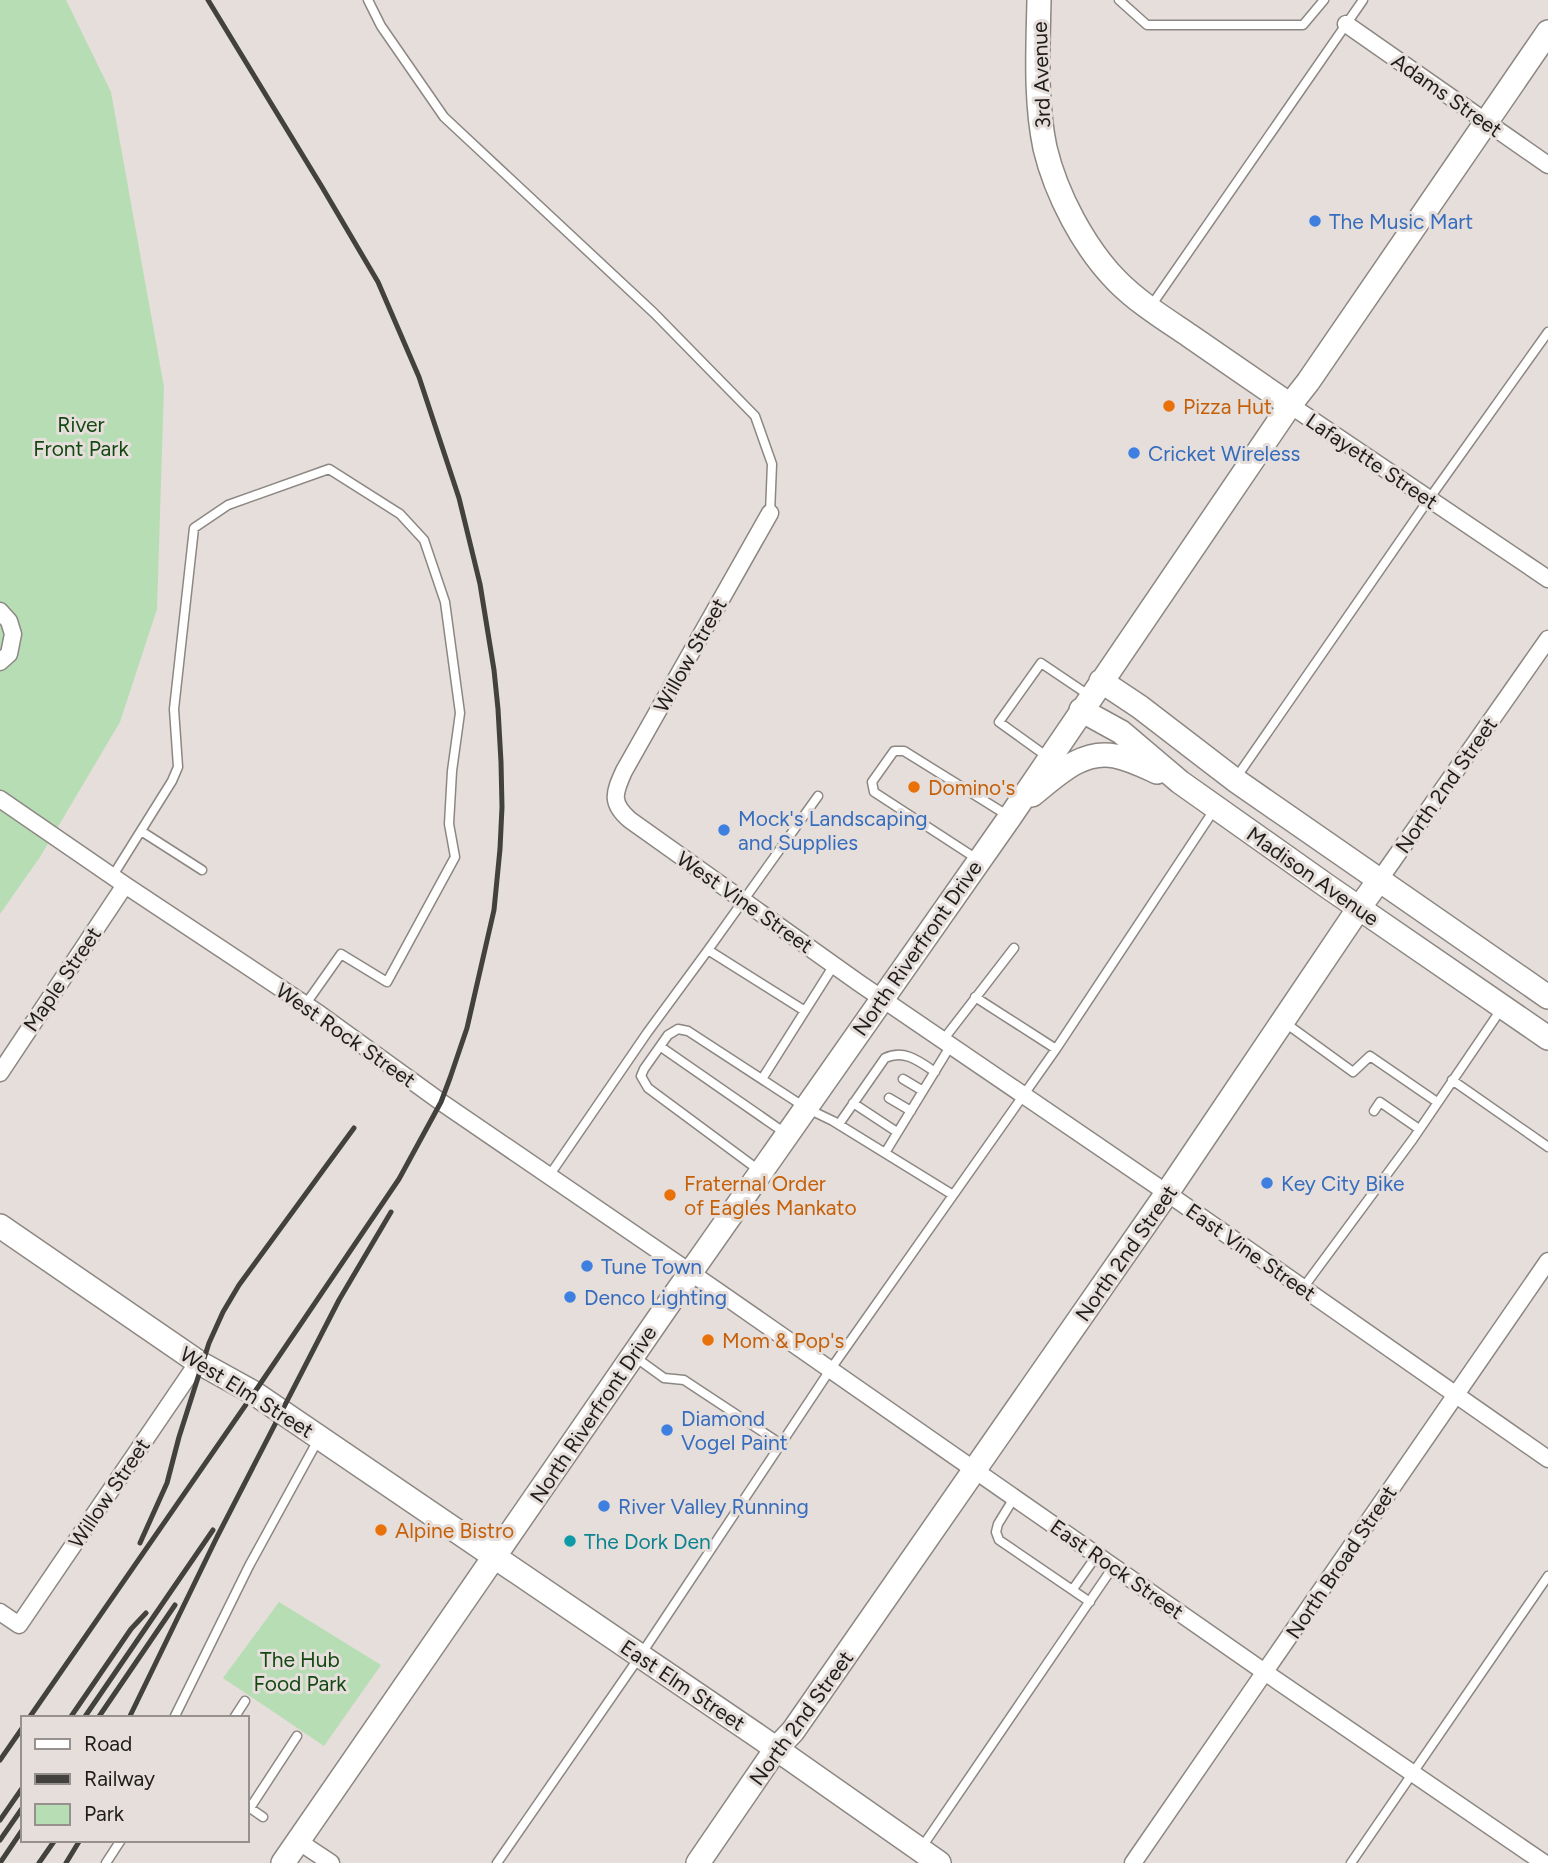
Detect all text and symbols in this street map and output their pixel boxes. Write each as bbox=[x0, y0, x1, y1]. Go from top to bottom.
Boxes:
street label: 3rd Avenue bbox=[1027, 21, 1055, 129]
street label: Adams Street bbox=[1387, 48, 1507, 142]
place label: The Music Mart bbox=[1329, 209, 1473, 234]
marker: The Music Mart bbox=[1307, 213, 1323, 229]
place label: Pizza Hut bbox=[1183, 394, 1272, 419]
marker: Pizza Hut bbox=[1161, 398, 1177, 414]
street label: Lafayette Street bbox=[1301, 408, 1443, 514]
park label: River Front Park bbox=[33, 412, 129, 461]
place label: Cricket Wireless bbox=[1148, 441, 1300, 466]
marker: Cricket Wireless bbox=[1126, 445, 1142, 461]
street label: Willow Street bbox=[648, 594, 732, 716]
street label: North 2nd Street bbox=[1390, 712, 1502, 858]
place label: Domino's bbox=[928, 775, 1015, 800]
marker: Domino's bbox=[906, 779, 922, 795]
place label: Mock's Landscaping and Supplies bbox=[738, 806, 928, 855]
street label: Madison Avenue bbox=[1242, 821, 1384, 931]
marker: Mock's Landscaping and Supplies bbox=[716, 822, 732, 838]
street label: West Vine Street bbox=[672, 846, 818, 958]
street label: North Riverfront Drive bbox=[847, 856, 987, 1040]
street label: Maple Street bbox=[18, 922, 106, 1036]
street label: West Rock Street bbox=[271, 978, 421, 1092]
place label: Fraternal Order of Eagles Mankato bbox=[684, 1171, 857, 1220]
place label: Key City Bike bbox=[1281, 1171, 1404, 1196]
marker: Key City Bike bbox=[1259, 1175, 1275, 1191]
street label: North 2nd Street bbox=[1070, 1180, 1182, 1326]
marker: Fraternal Order of Eagles Mankato bbox=[662, 1187, 678, 1203]
street label: East Vine Street bbox=[1181, 1198, 1321, 1306]
place label: Tune Town bbox=[601, 1254, 702, 1279]
marker: Tune Town bbox=[579, 1258, 595, 1274]
place label: Denco Lighting bbox=[584, 1285, 727, 1310]
marker: Denco Lighting bbox=[562, 1289, 578, 1305]
street label: North Riverfront Drive bbox=[524, 1321, 662, 1507]
place label: Mom & Pop's bbox=[722, 1328, 844, 1353]
marker: Mom & Pop's bbox=[700, 1332, 716, 1348]
street label: West Elm Street bbox=[176, 1341, 318, 1443]
place label: Diamond Vogel Paint bbox=[681, 1406, 788, 1455]
marker: Diamond Vogel Paint bbox=[659, 1422, 675, 1438]
street label: Willow Street bbox=[63, 1433, 155, 1552]
street label: North Broad Street bbox=[1280, 1481, 1402, 1643]
place label: River Valley Running bbox=[618, 1494, 809, 1519]
marker: River Valley Running bbox=[596, 1498, 612, 1514]
street label: East Rock Street bbox=[1046, 1514, 1188, 1624]
place label: Alpine Bistro bbox=[395, 1518, 514, 1543]
marker: Alpine Bistro bbox=[373, 1522, 389, 1538]
place label: The Dork Den bbox=[584, 1529, 711, 1554]
marker: The Dork Den bbox=[562, 1533, 578, 1549]
street label: East Elm Street bbox=[616, 1634, 750, 1736]
street label: North 2nd Street bbox=[744, 1646, 858, 1790]
park label: The Hub Food Park bbox=[253, 1647, 347, 1696]
legend bbox=[21, 1716, 248, 1842]
text: Road bbox=[84, 1731, 132, 1756]
text: Railway bbox=[84, 1766, 155, 1791]
text: Park bbox=[84, 1801, 125, 1826]

